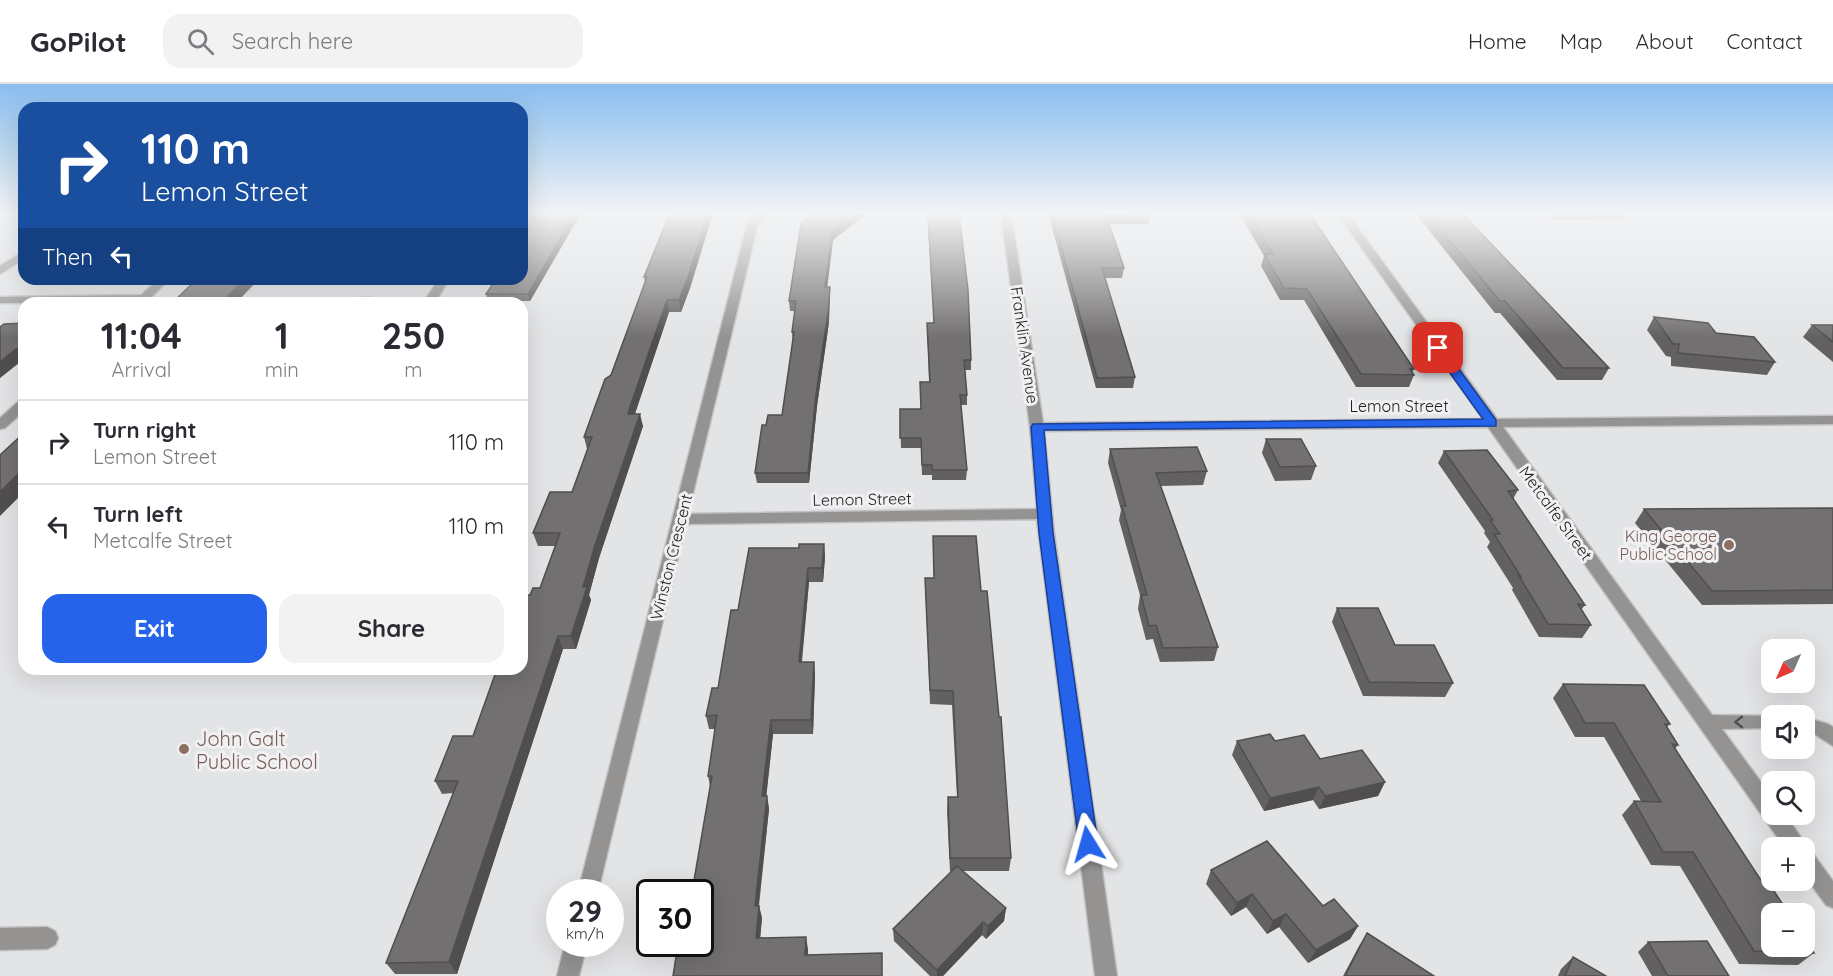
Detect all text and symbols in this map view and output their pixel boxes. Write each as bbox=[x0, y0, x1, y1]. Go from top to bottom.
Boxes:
search box bbox=[163, 14, 583, 68]
text: GoPilot bbox=[30, 24, 127, 59]
icon: search bbox=[184, 25, 217, 58]
text: Search here bbox=[232, 27, 353, 55]
text: Home bbox=[1468, 28, 1527, 54]
text: Map bbox=[1560, 28, 1603, 54]
text: About bbox=[1636, 28, 1694, 54]
text: Contact bbox=[1727, 28, 1803, 54]
text: 110 m bbox=[141, 122, 250, 175]
icon: right bbox=[42, 126, 120, 204]
text: Lemon Street bbox=[141, 174, 308, 208]
icon: left bbox=[105, 240, 138, 273]
text: Then bbox=[42, 243, 93, 271]
street label: Franklin Avenue bbox=[1007, 285, 1043, 405]
text: 11:04 bbox=[101, 313, 182, 358]
text: 1 bbox=[275, 313, 289, 358]
text: 250 bbox=[382, 313, 445, 358]
pin bbox=[1412, 322, 1463, 373]
icon: arrive bbox=[1421, 331, 1454, 364]
text: Arrival bbox=[111, 357, 171, 382]
text: min bbox=[265, 357, 299, 382]
text: m bbox=[404, 357, 423, 382]
street label: Lemon Street bbox=[1349, 396, 1449, 416]
text: Turn right bbox=[93, 416, 197, 444]
icon: right bbox=[42, 426, 75, 459]
text: 110 m bbox=[449, 428, 504, 456]
text: Lemon Street bbox=[93, 444, 217, 469]
street label: Metcalfe Street bbox=[1515, 462, 1597, 564]
street label: Lemon Street bbox=[812, 488, 912, 510]
street label: Winston Crescent bbox=[646, 492, 696, 622]
text: Turn left bbox=[93, 500, 183, 528]
icon: left bbox=[42, 510, 75, 543]
text: 110 m bbox=[449, 512, 504, 540]
place label: King George Public School bbox=[1620, 526, 1717, 564]
text: Metcalfe Street bbox=[93, 528, 232, 553]
marker: King George Public School bbox=[1722, 538, 1736, 552]
button: Exit bbox=[42, 594, 267, 663]
button: Share bbox=[279, 594, 504, 663]
north arrow bbox=[1761, 639, 1815, 693]
map controls bbox=[1761, 639, 1815, 957]
button: sound bbox=[1761, 705, 1815, 759]
one-way arrow bbox=[1735, 716, 1744, 728]
place label: John Galt Public School bbox=[196, 726, 318, 774]
marker: John Galt Public School bbox=[177, 742, 191, 756]
button: search bbox=[1761, 771, 1815, 825]
position arrow bbox=[1056, 812, 1120, 876]
button: + bbox=[1761, 837, 1815, 891]
speed limit sign: 30 bbox=[636, 879, 714, 957]
text: 29 bbox=[568, 892, 602, 930]
button: − bbox=[1761, 903, 1815, 957]
text: km/h bbox=[566, 924, 604, 943]

